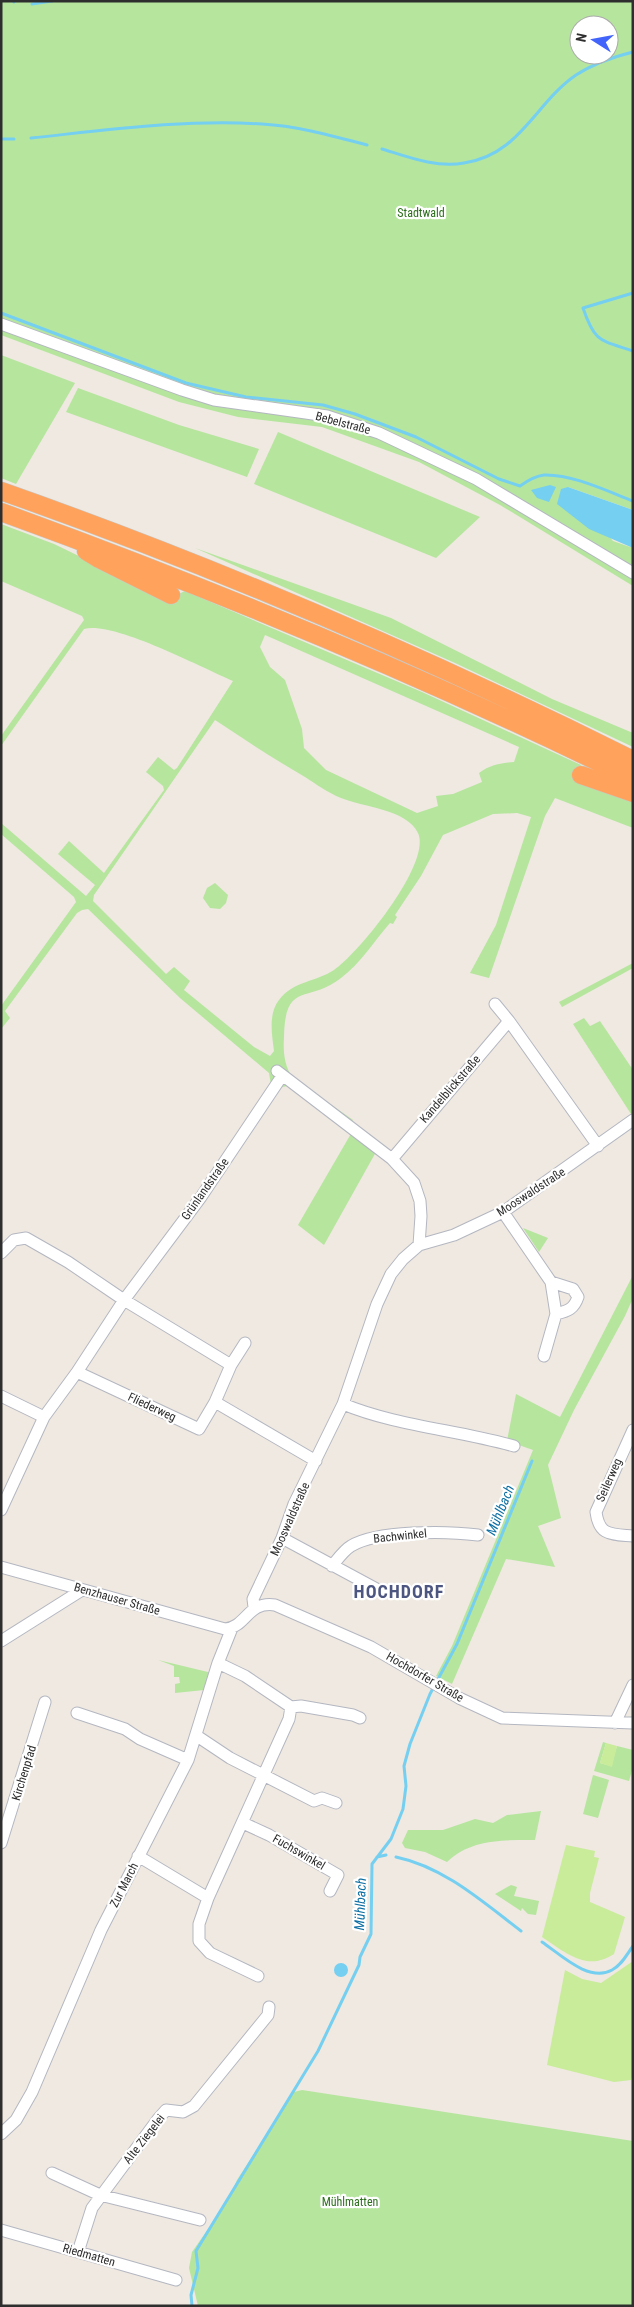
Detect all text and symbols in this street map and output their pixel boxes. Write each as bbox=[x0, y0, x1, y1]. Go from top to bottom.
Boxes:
north arrow bbox=[569, 15, 619, 65]
text: N bbox=[573, 32, 590, 43]
park label: Stadtwald bbox=[397, 206, 445, 220]
street label: Bebelstraße bbox=[314, 409, 372, 437]
street label: Kandelblickstraße bbox=[417, 1052, 483, 1126]
street label: Grünlandstraße bbox=[178, 1155, 232, 1223]
street label: Mooswaldstraße bbox=[494, 1164, 568, 1219]
street label: Fliederweg bbox=[126, 1390, 178, 1424]
street label: Seilerweg bbox=[593, 1456, 625, 1504]
street label: Mooswaldstraße bbox=[268, 1480, 313, 1558]
water label: Mühlbach bbox=[483, 1483, 517, 1537]
street label: Bachwinkel bbox=[373, 1526, 427, 1546]
street label: Benzhauser Straße bbox=[72, 1580, 162, 1618]
district label: HOCHDORF bbox=[354, 1581, 444, 1602]
street label: Hochdorfer Straße bbox=[384, 1649, 467, 1705]
street label: Kirchenpfad bbox=[9, 1744, 39, 1802]
street label: Fuchswinkel bbox=[270, 1831, 328, 1873]
street label: Zur March bbox=[107, 1860, 141, 1910]
water label: Mühlbach bbox=[351, 1877, 369, 1931]
street label: Alte Ziegelei bbox=[120, 2111, 168, 2167]
park label: Mühlmatten bbox=[322, 2195, 379, 2209]
street label: Riedmatten bbox=[61, 2241, 117, 2269]

